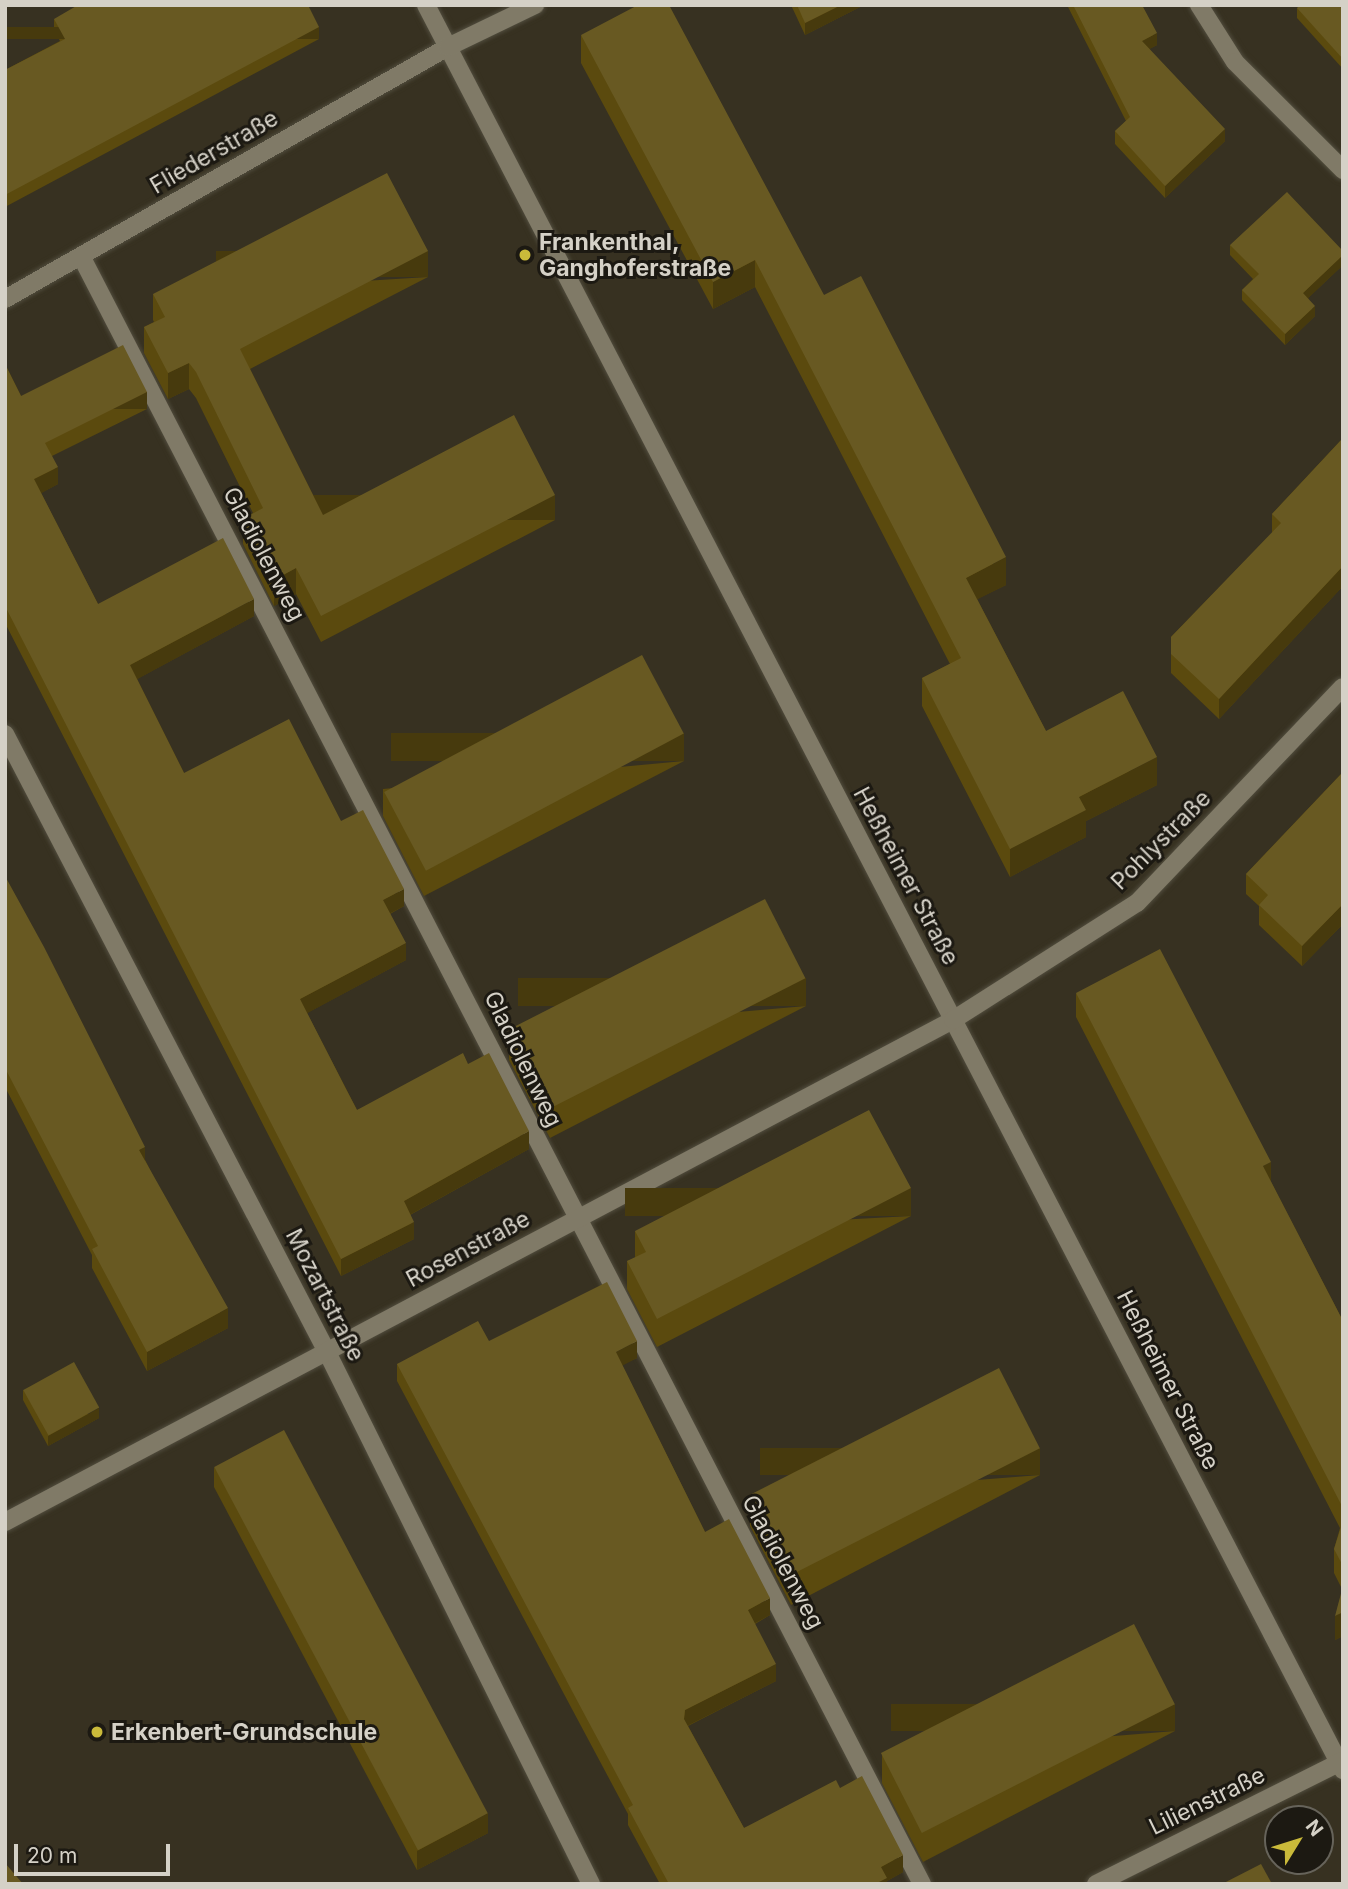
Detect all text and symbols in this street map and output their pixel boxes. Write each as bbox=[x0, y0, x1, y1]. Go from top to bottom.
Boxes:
street label: Fliederstraße bbox=[145, 104, 283, 200]
place label: Frankenthal, Ganghoferstraße bbox=[539, 228, 731, 282]
marker: Frankenthal, Ganghoferstraße bbox=[517, 247, 533, 263]
street label: Gladiolenweg bbox=[217, 482, 311, 626]
street label: Heßheimer Straße bbox=[847, 782, 965, 970]
street label: Pohlystraße bbox=[1105, 784, 1217, 896]
street label: Gladiolenweg bbox=[478, 987, 568, 1131]
street label: Rosenstraße bbox=[401, 1205, 535, 1293]
street label: Mozartstraße bbox=[280, 1224, 370, 1366]
street label: Heßheimer Straße bbox=[1111, 1286, 1225, 1474]
street label: Gladiolenweg bbox=[736, 1490, 830, 1634]
place label: Erkenbert-Grundschule bbox=[111, 1718, 377, 1746]
marker: Erkenbert-Grundschule bbox=[89, 1724, 105, 1740]
street label: Lilienstraße bbox=[1145, 1761, 1269, 1841]
north arrow bbox=[1264, 1805, 1334, 1875]
text: N bbox=[1301, 1815, 1328, 1841]
scale bar bbox=[18, 1829, 173, 1873]
text: 20 m bbox=[27, 1843, 77, 1868]

